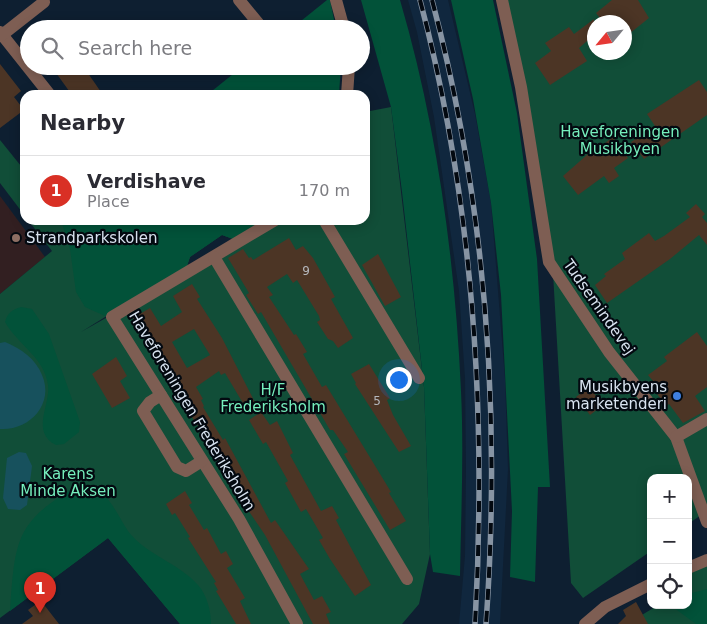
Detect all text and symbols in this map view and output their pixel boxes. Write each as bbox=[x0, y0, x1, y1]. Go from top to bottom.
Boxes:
north arrow bbox=[587, 15, 632, 60]
search box bbox=[20, 20, 370, 75]
icon: search bbox=[38, 34, 66, 62]
text: Search here bbox=[78, 37, 192, 59]
text: Nearby bbox=[40, 111, 125, 135]
park label: Haveforeningen Musikbyen bbox=[560, 123, 680, 158]
text: Verdishave bbox=[87, 170, 206, 192]
text: 1 bbox=[50, 181, 62, 200]
text: 170 m bbox=[299, 181, 350, 200]
text: Place bbox=[87, 192, 130, 211]
place label: Strandparkskolen bbox=[26, 229, 157, 247]
marker: Strandparkskolen bbox=[10, 232, 22, 244]
street label: Tudsemindevej bbox=[559, 255, 639, 358]
house number: 9 bbox=[302, 264, 310, 278]
street label: Haveforeningen Frederiksholm bbox=[125, 308, 259, 514]
your location bbox=[386, 367, 412, 393]
place label: Musikbyens marketenderi bbox=[566, 378, 667, 413]
park label: H/F Frederiksholm bbox=[220, 381, 326, 416]
marker: Musikbyens marketenderi bbox=[671, 390, 683, 402]
house number: 5 bbox=[373, 394, 381, 408]
park label: Karens Minde Aksen bbox=[20, 465, 116, 500]
map controls bbox=[647, 474, 692, 609]
button: + bbox=[647, 474, 692, 519]
button: − bbox=[647, 519, 692, 564]
button: locate bbox=[647, 564, 692, 609]
pin: 1 bbox=[24, 572, 56, 613]

